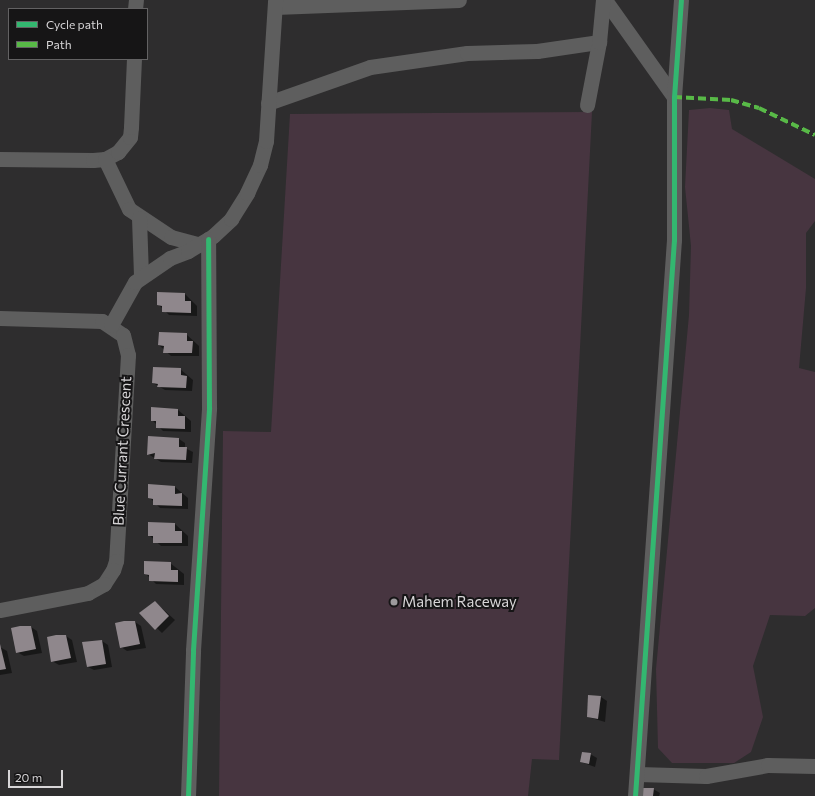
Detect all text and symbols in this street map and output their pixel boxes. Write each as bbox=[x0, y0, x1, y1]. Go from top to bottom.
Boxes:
legend bbox=[8, 8, 148, 60]
text: Cycle path bbox=[46, 17, 103, 31]
text: Path bbox=[46, 37, 72, 51]
street label: Blue Currant Crescent bbox=[109, 376, 135, 526]
place label: Mahem Raceway bbox=[402, 593, 517, 611]
marker: Mahem Raceway bbox=[389, 597, 399, 607]
scale bar bbox=[10, 762, 65, 788]
text: 20 m bbox=[15, 770, 42, 784]

